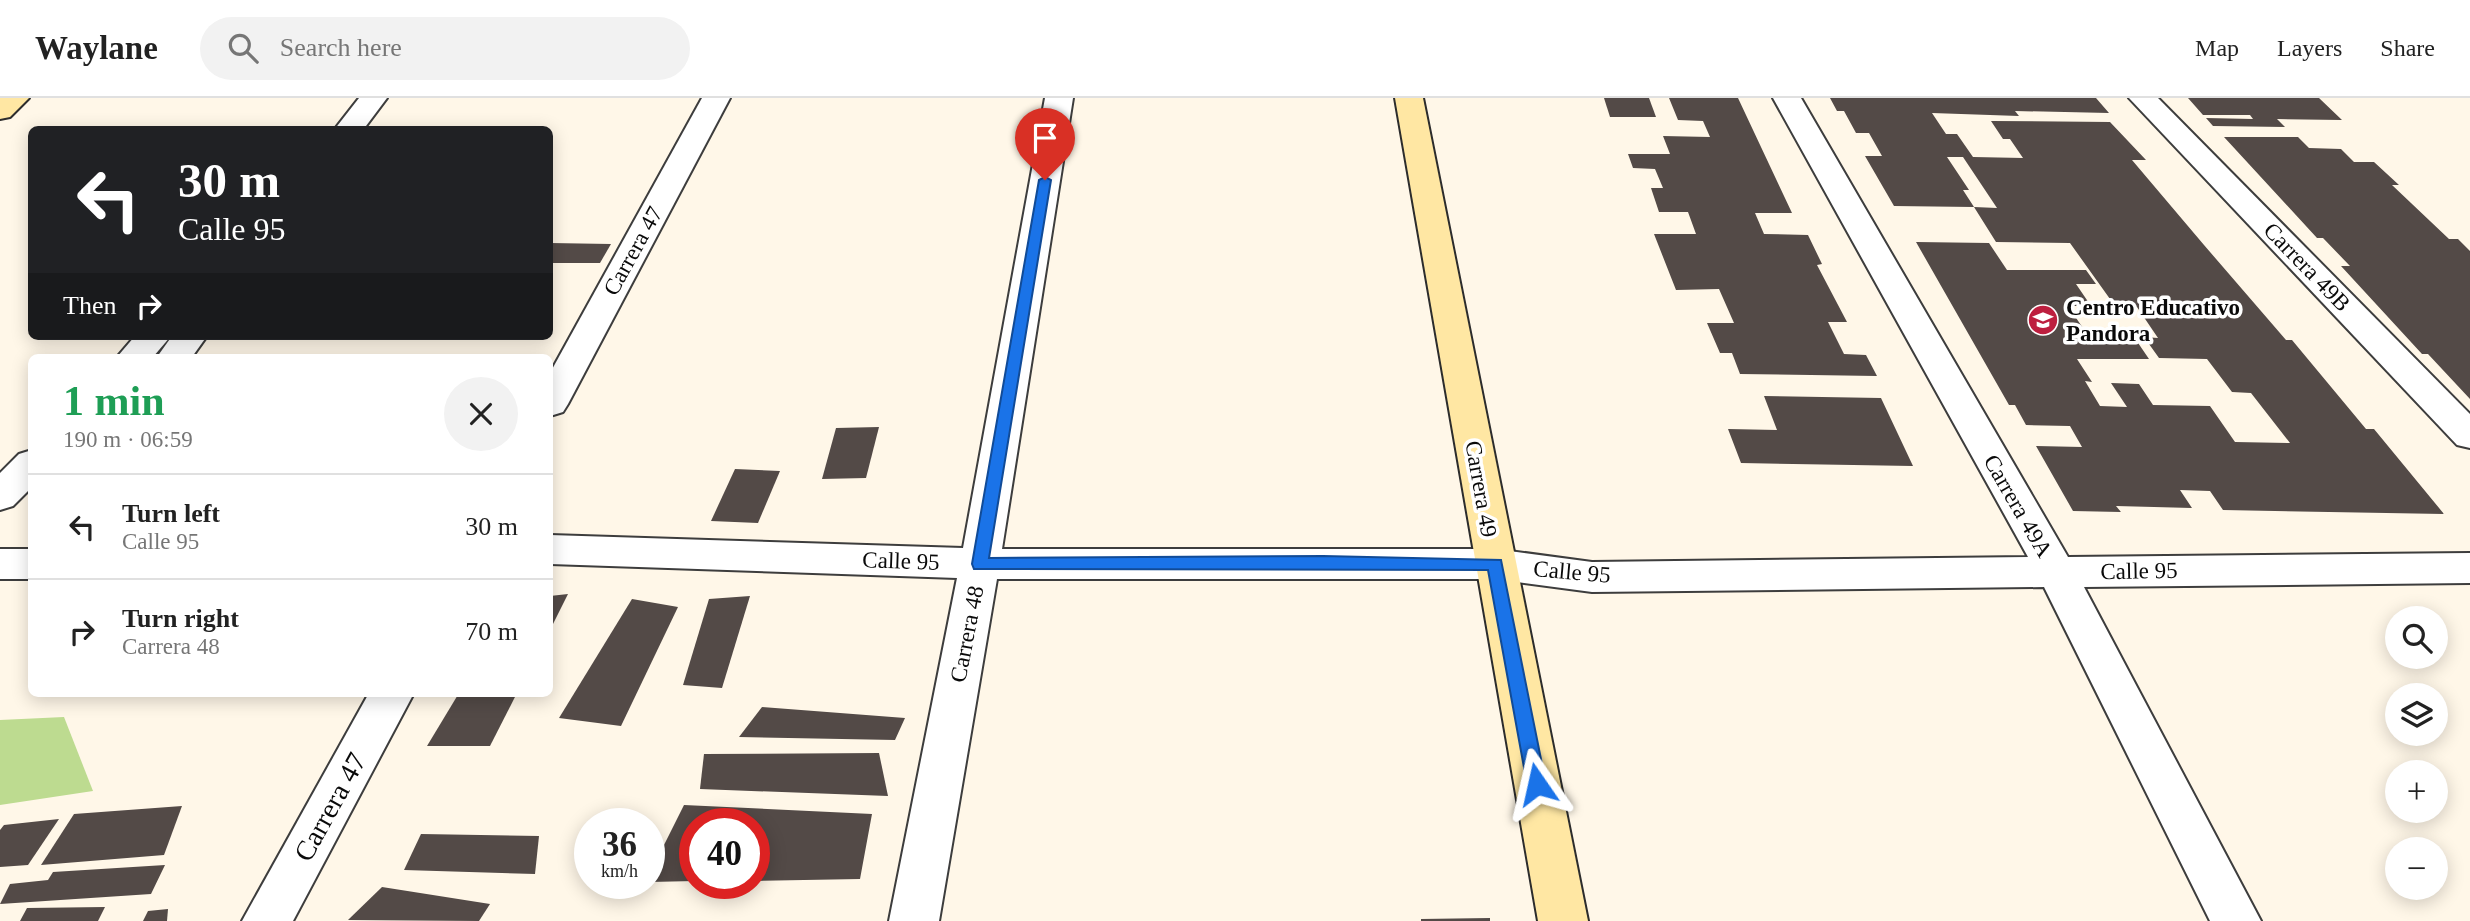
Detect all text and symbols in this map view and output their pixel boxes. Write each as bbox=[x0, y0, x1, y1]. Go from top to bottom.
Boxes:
search box bbox=[200, 17, 690, 80]
icon: search bbox=[224, 29, 262, 67]
text: Waylane bbox=[35, 30, 158, 66]
text: Search here bbox=[280, 33, 402, 62]
text: Map bbox=[2195, 35, 2239, 61]
text: Layers bbox=[2277, 35, 2342, 61]
text: Share bbox=[2380, 35, 2435, 61]
pin bbox=[1015, 108, 1075, 180]
icon: arrive bbox=[1026, 119, 1064, 157]
text: 30 m bbox=[178, 153, 280, 208]
icon: left bbox=[63, 154, 154, 245]
street label: Carrera 47 bbox=[598, 202, 668, 300]
text: Calle 95 bbox=[178, 211, 286, 247]
street label: Carrera 49B bbox=[2259, 218, 2355, 316]
icon: right bbox=[130, 287, 168, 325]
text: Then bbox=[63, 291, 116, 320]
place label: Centro Educativo Pandora bbox=[2066, 295, 2240, 346]
school or university icon: Centro Educativo Pandora bbox=[2026, 303, 2060, 337]
button: close bbox=[444, 377, 518, 451]
text: 1 min bbox=[63, 378, 165, 424]
text: 190 m · 06:59 bbox=[63, 427, 193, 452]
street label: Carrera 49 bbox=[1460, 439, 1502, 539]
street label: Carrera 49A bbox=[1979, 450, 2058, 562]
text: Turn left bbox=[122, 499, 220, 528]
icon: left bbox=[63, 508, 101, 546]
text: 30 m bbox=[465, 512, 518, 541]
text: Calle 95 bbox=[122, 529, 199, 554]
street label: Calle 95 bbox=[862, 547, 940, 575]
street label: Calle 95 bbox=[1532, 556, 1612, 588]
street label: Calle 95 bbox=[2100, 558, 2178, 584]
street label: Carrera 48 bbox=[945, 584, 989, 684]
text: Turn right bbox=[122, 604, 239, 633]
map controls bbox=[2385, 606, 2448, 900]
button: search bbox=[2385, 606, 2448, 669]
icon: right bbox=[63, 613, 101, 651]
text: 70 m bbox=[465, 617, 518, 646]
text: Carrera 48 bbox=[122, 634, 220, 659]
button: layers bbox=[2385, 683, 2448, 746]
street label: Carrera 47 bbox=[288, 747, 372, 867]
position arrow bbox=[1500, 747, 1574, 821]
button: + bbox=[2385, 760, 2448, 823]
speed limit sign: 40 bbox=[679, 808, 770, 899]
text: 36 bbox=[602, 825, 637, 864]
button: − bbox=[2385, 837, 2448, 900]
text: km/h bbox=[601, 861, 638, 881]

